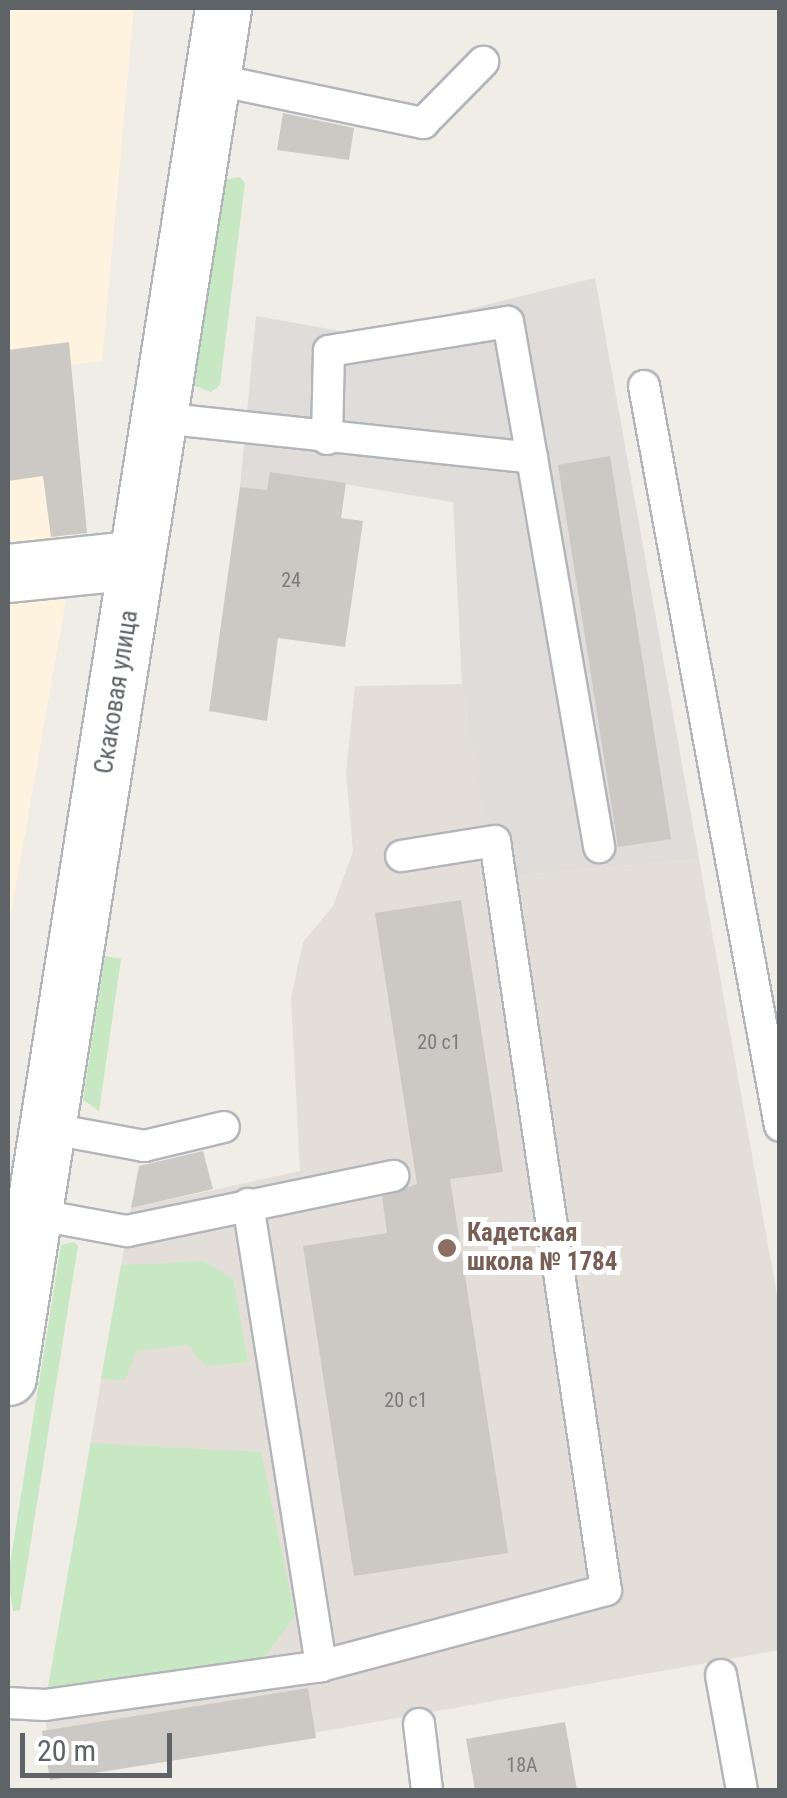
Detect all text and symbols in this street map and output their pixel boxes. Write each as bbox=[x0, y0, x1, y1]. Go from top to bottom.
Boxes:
house number: 24 bbox=[281, 568, 301, 592]
street label: Скаковая улица bbox=[89, 608, 145, 776]
house number: 20 с1 bbox=[417, 1030, 461, 1054]
place label: Кадетская школа № 1784 bbox=[467, 1219, 617, 1278]
marker: Кадетская школа № 1784 bbox=[436, 1237, 458, 1259]
house number: 20 с1 bbox=[384, 1388, 428, 1412]
scale bar bbox=[25, 1713, 178, 1775]
text: 20 m bbox=[37, 1733, 96, 1768]
house number: 18А bbox=[506, 1753, 538, 1777]

